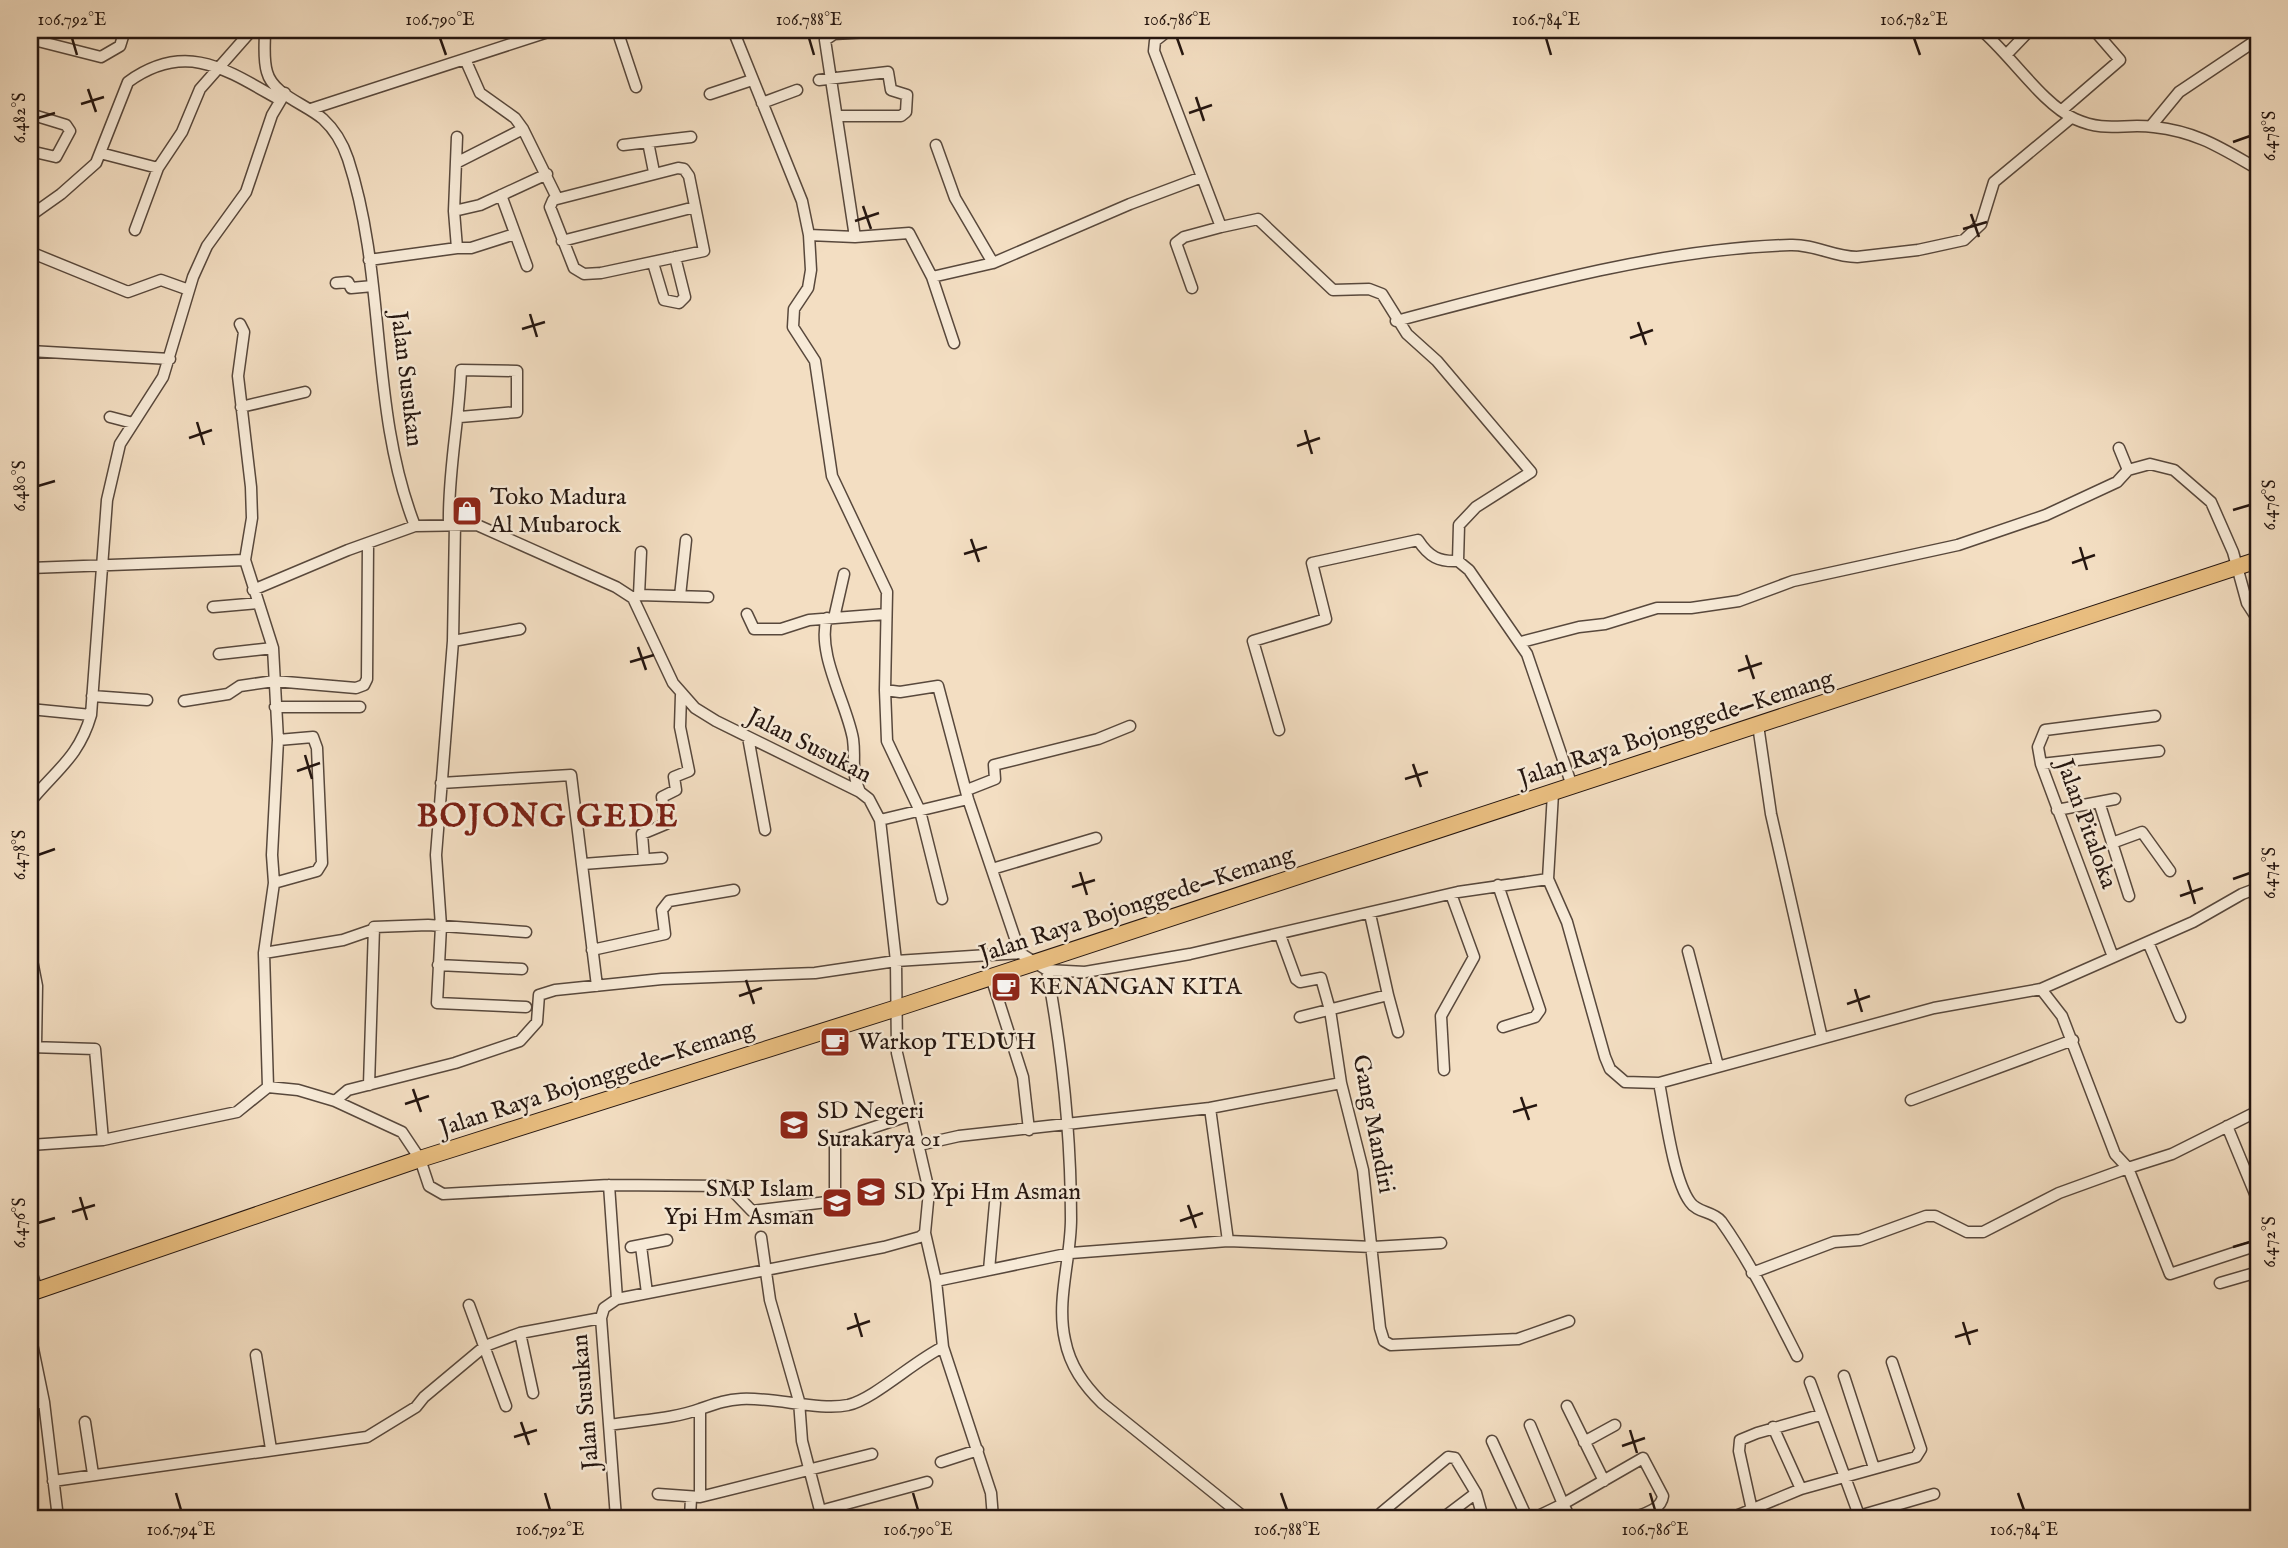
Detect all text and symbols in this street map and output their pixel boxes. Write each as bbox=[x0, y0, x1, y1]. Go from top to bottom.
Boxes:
text: 106.792°E bbox=[38, 9, 106, 32]
text: 106.790°E bbox=[405, 9, 475, 32]
text: 106.788°E bbox=[776, 9, 842, 32]
text: 106.786°E bbox=[1143, 9, 1211, 32]
text: 106.784°E bbox=[1512, 9, 1580, 32]
text: 106.782°E bbox=[1880, 9, 1948, 32]
text: 6.482°S bbox=[9, 93, 32, 143]
text: 6.478°S bbox=[2259, 111, 2282, 161]
street label: Jalan Susukan bbox=[382, 307, 430, 449]
text: 6.480°S bbox=[9, 460, 32, 512]
text: 6.476°S bbox=[2259, 480, 2282, 530]
place label: Toko Madura Al Mubarock bbox=[489, 482, 627, 541]
shop icon: Toko Madura Al Mubarock bbox=[450, 494, 484, 528]
street label: Jalan Raya Bojonggede—Kemang bbox=[1512, 663, 1838, 796]
street label: Jalan Susukan bbox=[739, 700, 877, 791]
street label: Jalan Pitaloka bbox=[2047, 752, 2124, 894]
district label: BOJONG GEDE bbox=[417, 797, 679, 838]
text: 6.478°S bbox=[9, 830, 32, 880]
street label: Jalan Raya Bojonggede—Kemang bbox=[973, 839, 1299, 972]
text: 6.474°S bbox=[2259, 847, 2282, 899]
cafe icon: KENANGAN KITA bbox=[989, 970, 1023, 1004]
place label: KENANGAN KITA bbox=[1029, 972, 1243, 1003]
street label: Jalan Raya Bojonggede—Kemang bbox=[433, 1013, 759, 1146]
cafe icon: Warkop TEDUH bbox=[818, 1025, 852, 1059]
place label: Warkop TEDUH bbox=[858, 1027, 1036, 1058]
street label: Gang Mandiri bbox=[1344, 1052, 1402, 1196]
place label: SD Negeri Surakarya 01 bbox=[817, 1096, 941, 1155]
school or university icon: SD Negeri Surakarya 01 bbox=[777, 1108, 811, 1142]
place label: SMP Islam Ypi Hm Asman bbox=[664, 1174, 814, 1233]
school or university icon: SD Ypi Hm Asman bbox=[854, 1175, 888, 1209]
place label: SD Ypi Hm Asman bbox=[894, 1177, 1081, 1208]
school or university icon: SMP Islam Ypi Hm Asman bbox=[820, 1186, 854, 1220]
text: 6.476°S bbox=[9, 1198, 32, 1248]
text: 6.472°S bbox=[2259, 1216, 2282, 1268]
street label: Jalan Susukan bbox=[565, 1333, 608, 1474]
text: 106.794°E bbox=[146, 1519, 216, 1542]
text: 106.792°E bbox=[516, 1519, 584, 1542]
text: 106.790°E bbox=[883, 1519, 953, 1542]
text: 106.788°E bbox=[1254, 1519, 1320, 1542]
text: 106.786°E bbox=[1621, 1519, 1689, 1542]
text: 106.784°E bbox=[1990, 1519, 2058, 1542]

